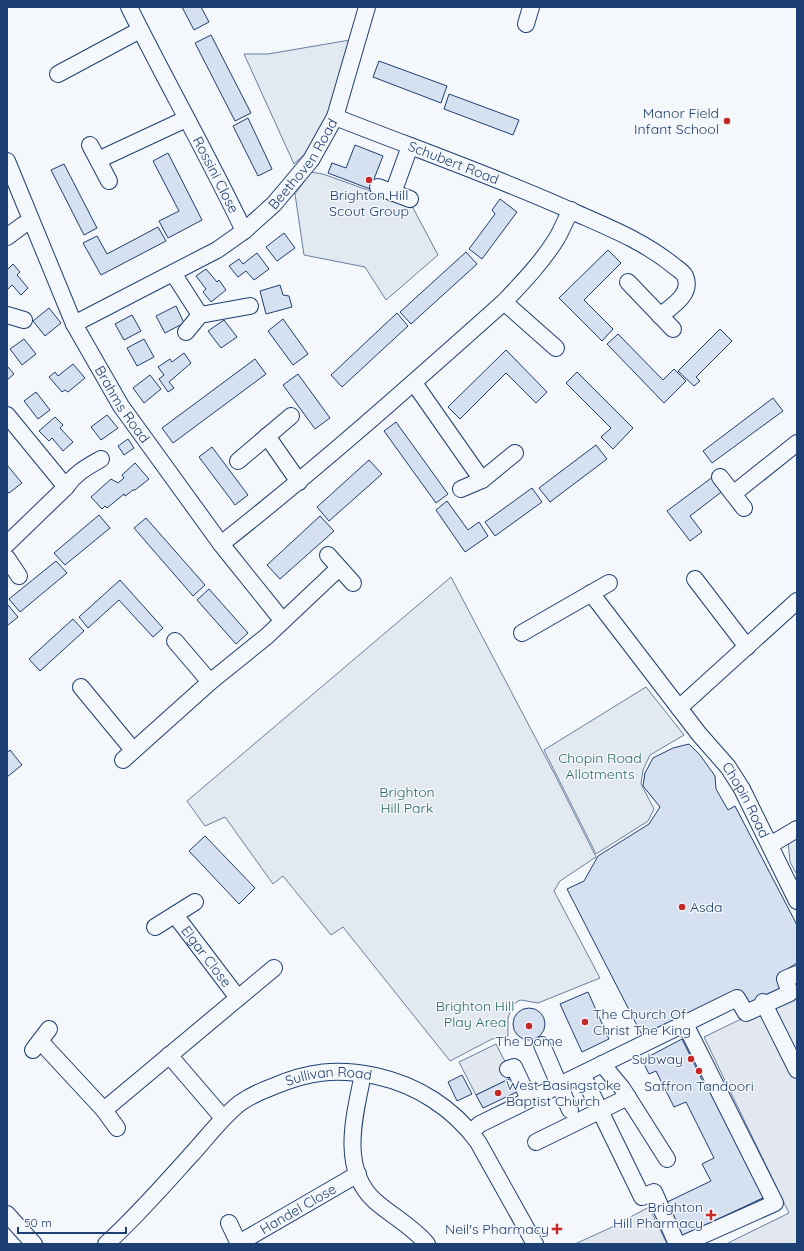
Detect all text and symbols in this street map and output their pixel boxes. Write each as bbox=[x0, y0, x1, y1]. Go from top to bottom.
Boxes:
place label: Manor Field Infant School bbox=[634, 104, 719, 138]
street label: Beethoven Road bbox=[264, 115, 341, 213]
marker: Manor Field Infant School bbox=[722, 116, 732, 126]
street label: Rossini Close bbox=[189, 133, 243, 216]
street label: Schubert Road bbox=[406, 137, 502, 188]
marker: Brighton Hill Scout Group bbox=[364, 175, 374, 185]
place label: Brighton Hill Scout Group bbox=[329, 186, 409, 220]
street label: Brahms Road bbox=[91, 362, 154, 447]
park label: Chopin Road Allotments bbox=[558, 749, 642, 783]
street label: Chopin Road bbox=[718, 758, 774, 841]
park label: Brighton Hill Park bbox=[379, 783, 435, 817]
place label: Asda bbox=[690, 898, 723, 916]
marker: Asda bbox=[677, 902, 687, 912]
street label: Elgar Close bbox=[177, 922, 236, 991]
park label: Brighton Hill Play Area bbox=[436, 997, 514, 1031]
place label: The Church Of Christ The King bbox=[593, 1005, 691, 1039]
marker: The Church Of Christ The King bbox=[580, 1017, 590, 1027]
marker: The Dome bbox=[524, 1021, 534, 1031]
place label: The Dome bbox=[495, 1032, 563, 1050]
place label: Subway bbox=[632, 1050, 683, 1068]
marker: Subway bbox=[686, 1054, 696, 1064]
street label: Sullivan Road bbox=[283, 1063, 373, 1090]
marker: Saffron Tandoori bbox=[694, 1066, 704, 1076]
place label: West Basingstoke Baptist Church bbox=[506, 1076, 621, 1110]
place label: Saffron Tandoori bbox=[644, 1077, 754, 1095]
marker: West Basingstoke Baptist Church bbox=[493, 1088, 503, 1098]
street label: Handel Close bbox=[256, 1180, 339, 1238]
place label: Brighton Hill Pharmacy bbox=[613, 1198, 703, 1232]
scale bar bbox=[18, 1209, 126, 1235]
marker: Brighton Hill Pharmacy bbox=[706, 1210, 716, 1220]
text: 50 m bbox=[24, 1215, 52, 1230]
place label: Neil's Pharmacy bbox=[445, 1220, 549, 1238]
marker: Neil's Pharmacy bbox=[552, 1224, 562, 1234]

